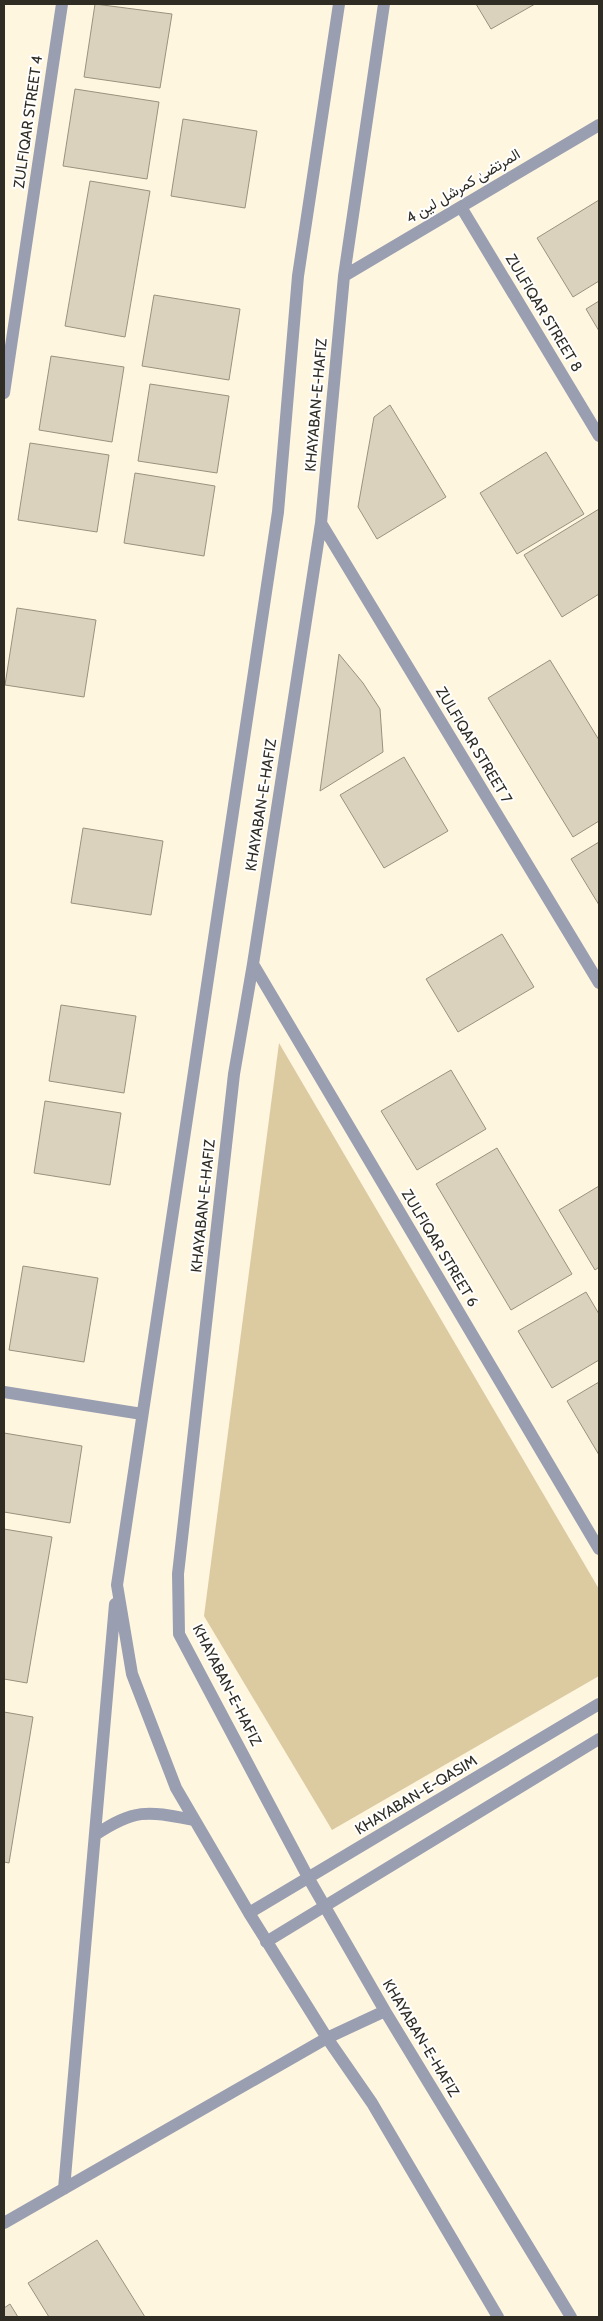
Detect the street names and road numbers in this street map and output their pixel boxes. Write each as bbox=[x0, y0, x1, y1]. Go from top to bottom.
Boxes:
street label: ZULFIQAR STREET 4 bbox=[10, 54, 46, 189]
street label: المرتضیٰ کمرشل لین 4 bbox=[403, 145, 524, 228]
street label: ZULFIQAR STREET 8 bbox=[502, 251, 586, 375]
street label: KHAYABAN-E-HAFIZ bbox=[301, 337, 331, 472]
street label: ZULFIQAR STREET 7 bbox=[432, 684, 516, 807]
street label: KHAYABAN-E-HAFIZ bbox=[242, 737, 280, 872]
street label: KHAYABAN-E-HAFIZ bbox=[187, 1138, 219, 1273]
street label: ZULFIQAR STREET 6 bbox=[398, 1186, 482, 1310]
street label: KHAYABAN-E-HAFIZ bbox=[189, 1621, 266, 1749]
street label: KHAYABAN-E-QASIM bbox=[352, 1751, 480, 1839]
street label: KHAYABAN-E-HAFIZ bbox=[379, 1976, 463, 2100]

